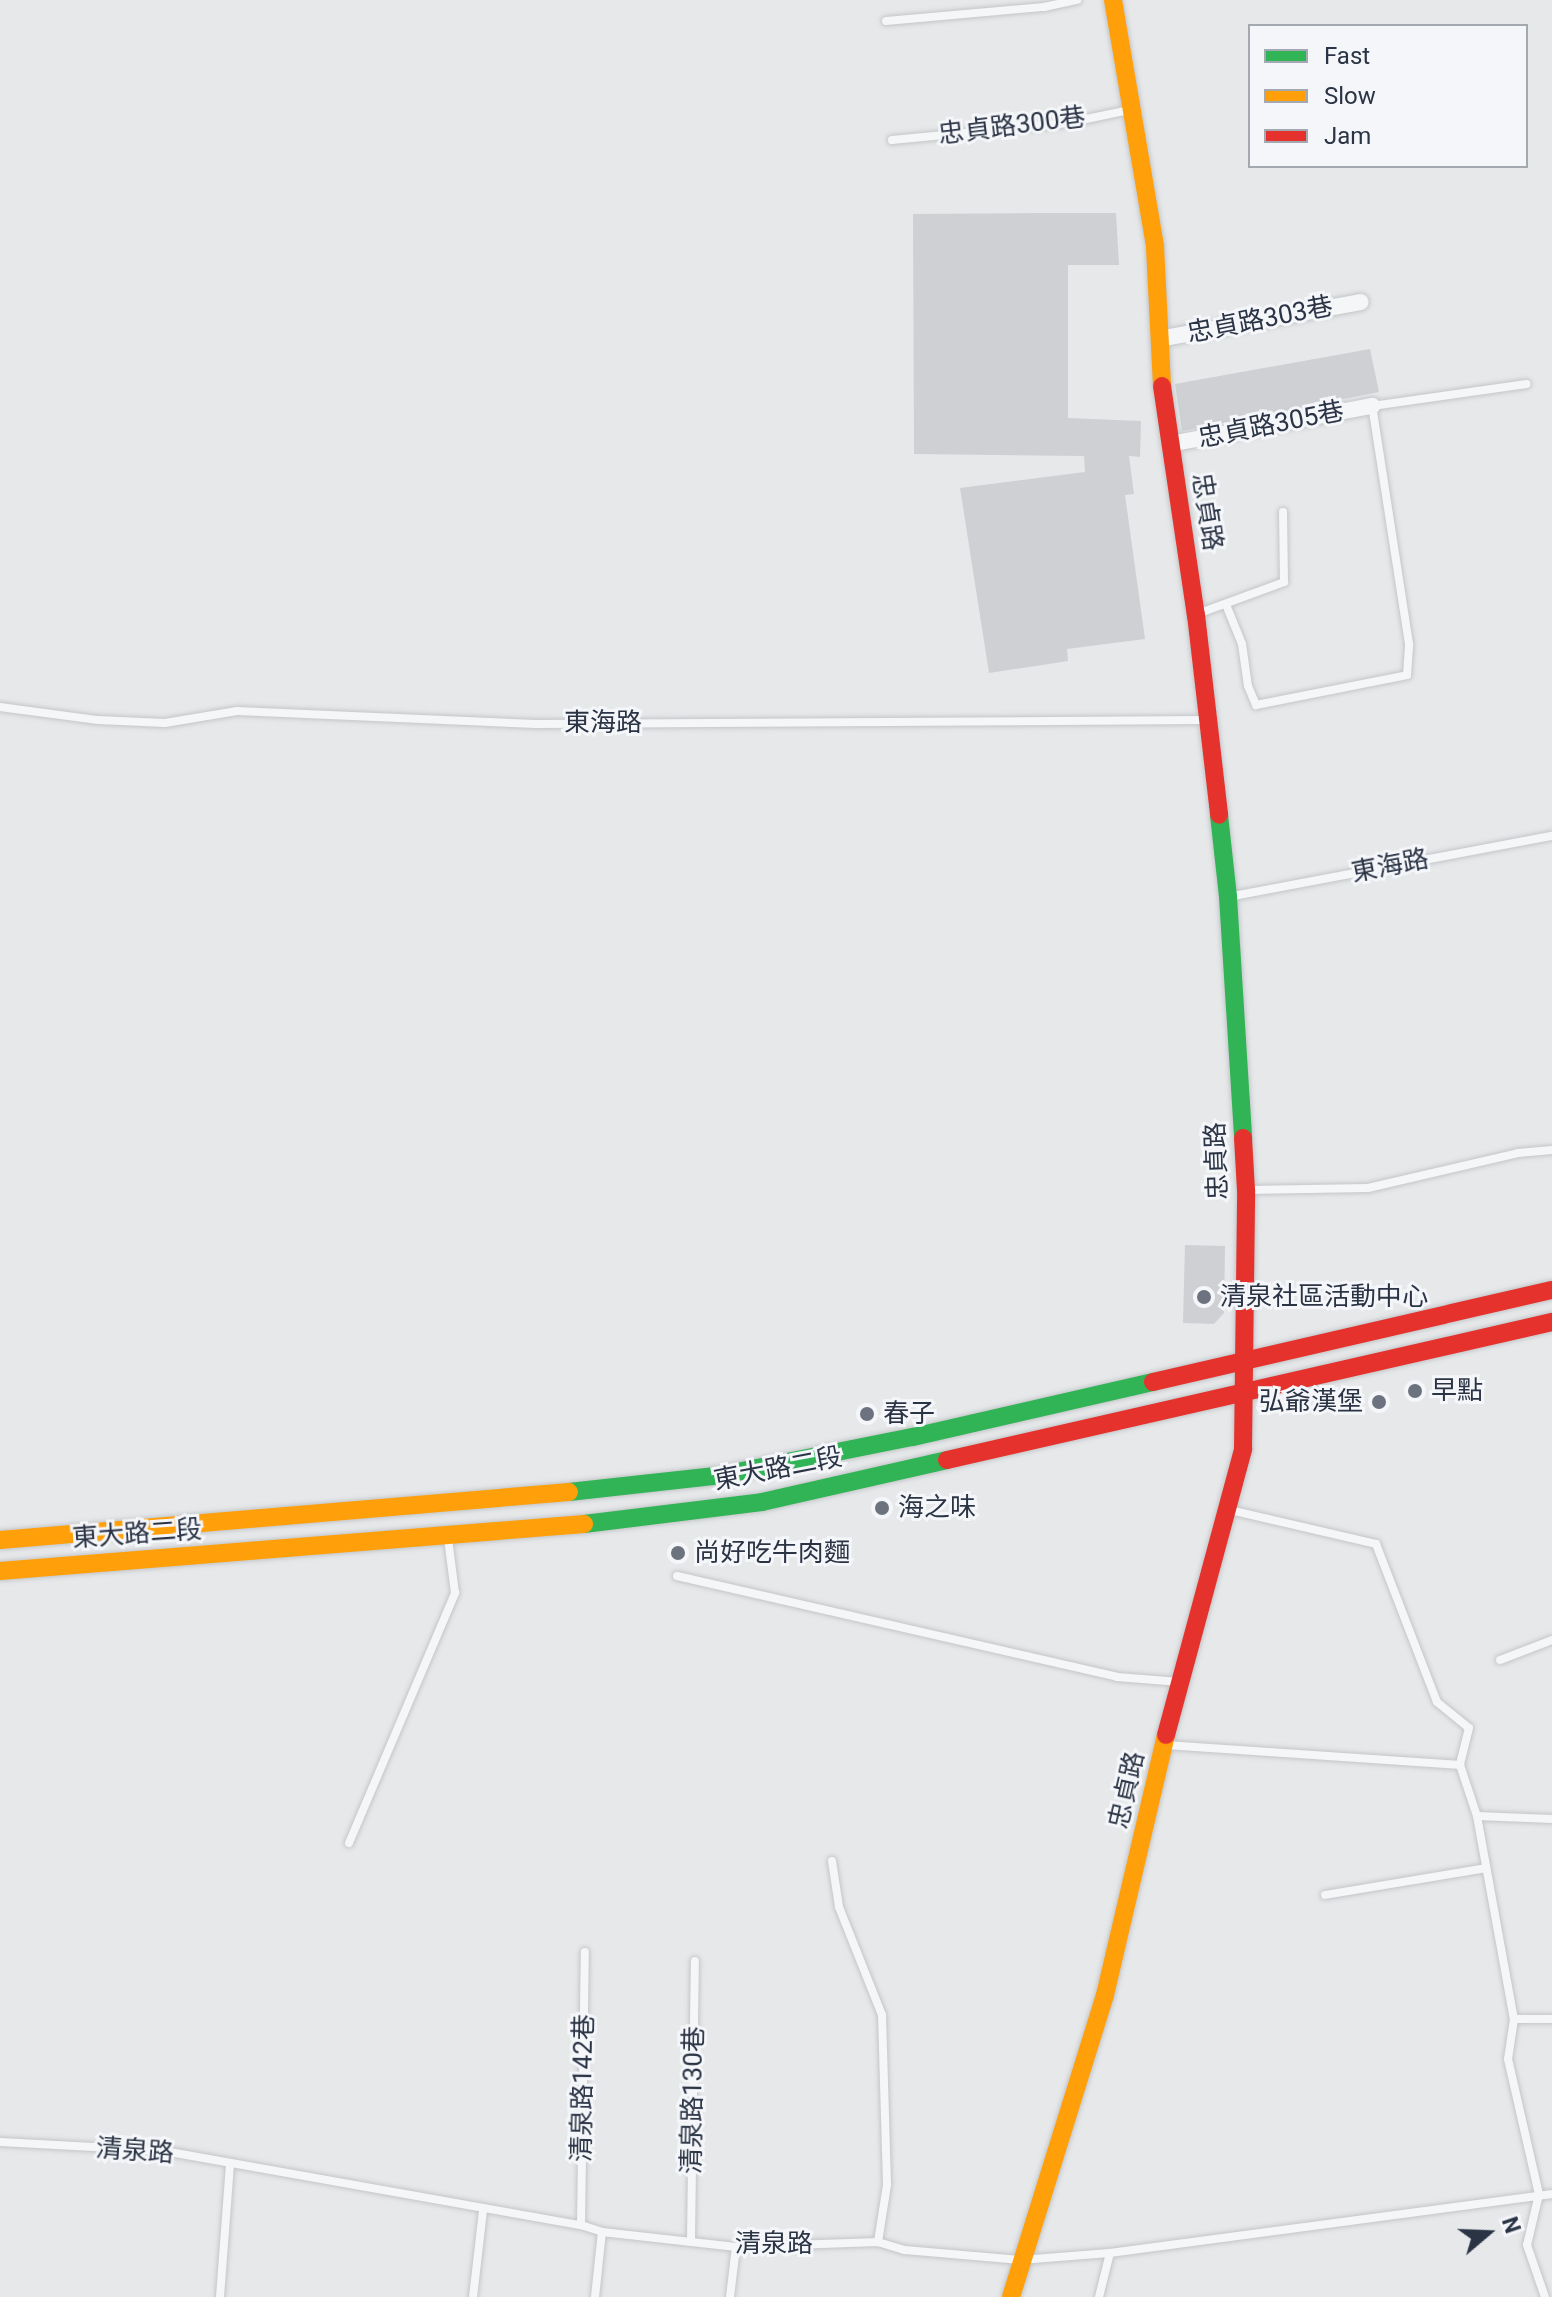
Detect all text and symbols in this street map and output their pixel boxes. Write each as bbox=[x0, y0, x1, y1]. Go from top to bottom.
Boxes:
legend bbox=[1248, 24, 1528, 168]
text: Fast bbox=[1324, 42, 1370, 70]
text: Slow bbox=[1324, 82, 1376, 110]
street label: 忠貞路300巷 bbox=[937, 102, 1087, 150]
text: Jam bbox=[1324, 122, 1371, 150]
street label: 忠貞路303巷 bbox=[1184, 291, 1336, 349]
street label: 忠貞路305巷 bbox=[1195, 396, 1347, 454]
street label: 忠貞路 bbox=[1185, 471, 1229, 553]
street label: 東海路 bbox=[564, 707, 642, 739]
street label: 東海路 bbox=[1349, 843, 1431, 889]
street label: 忠貞路 bbox=[1200, 1121, 1234, 1201]
place label: 清泉社區活動中心 bbox=[1220, 1281, 1428, 1313]
marker: 清泉社區活動中心 bbox=[1195, 1288, 1213, 1306]
place label: 早點 bbox=[1431, 1375, 1483, 1407]
marker: 早點 bbox=[1406, 1382, 1424, 1400]
place label: 弘爺漢堡 bbox=[1259, 1386, 1363, 1418]
marker: 弘爺漢堡 bbox=[1370, 1393, 1388, 1411]
place label: 春子 bbox=[883, 1398, 935, 1430]
marker: 春子 bbox=[858, 1405, 876, 1423]
street label: 東大路二段 bbox=[711, 1441, 845, 1497]
place label: 海之味 bbox=[898, 1492, 976, 1524]
marker: 海之味 bbox=[873, 1499, 891, 1517]
street label: 東大路二段 bbox=[71, 1514, 203, 1554]
place label: 尚好吃牛肉麵 bbox=[694, 1537, 850, 1569]
marker: 尚好吃牛肉麵 bbox=[669, 1544, 687, 1562]
street label: 忠貞路 bbox=[1103, 1748, 1151, 1832]
street label: 清泉路142巷 bbox=[566, 2014, 600, 2162]
street label: 清泉路130巷 bbox=[676, 2026, 710, 2174]
street label: 清泉路 bbox=[95, 2133, 175, 2169]
north arrow bbox=[1448, 2193, 1528, 2273]
text: N bbox=[1497, 2214, 1526, 2236]
street label: 清泉路 bbox=[735, 2228, 813, 2260]

